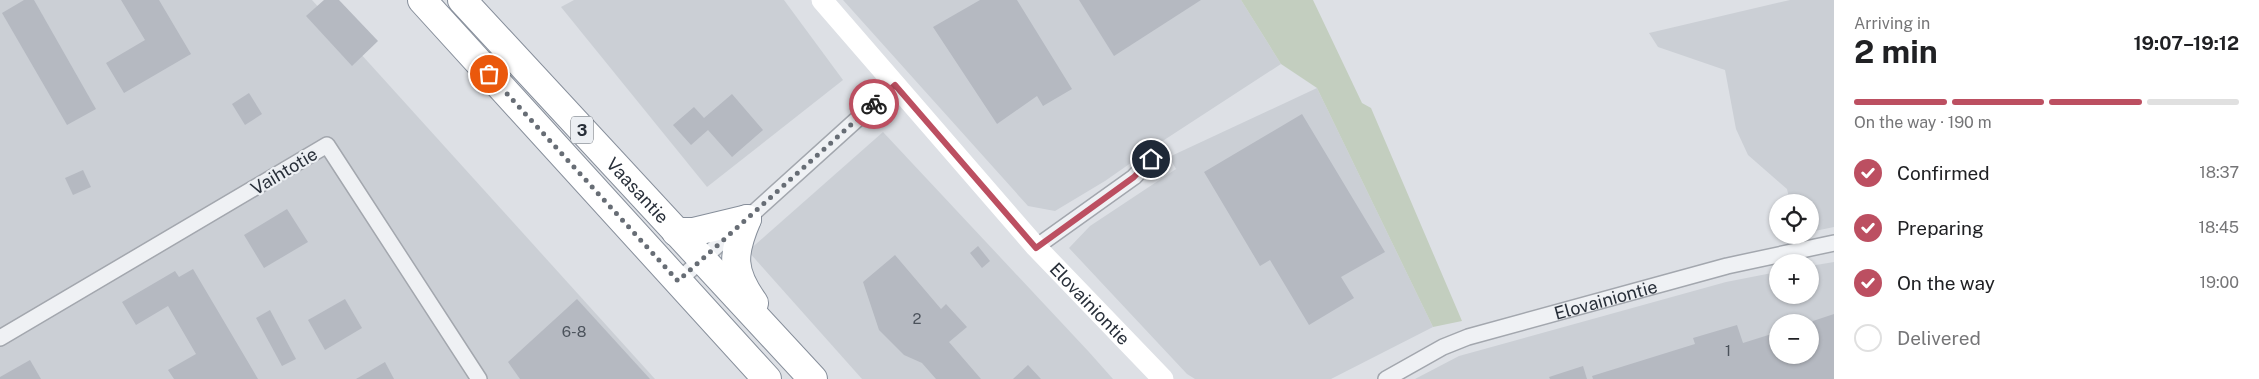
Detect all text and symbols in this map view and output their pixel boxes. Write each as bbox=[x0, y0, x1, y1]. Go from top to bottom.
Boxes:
text: Arriving in bbox=[1854, 14, 1930, 33]
text: 19:07–19:12 bbox=[2133, 32, 2239, 54]
text: 2 min bbox=[1854, 33, 1938, 70]
pin bbox=[468, 53, 510, 95]
icon: bag bbox=[475, 60, 503, 88]
courier bbox=[849, 79, 899, 129]
icon: bike bbox=[860, 90, 888, 118]
text: On the way · 190 m bbox=[1854, 113, 1992, 132]
road number: 3 bbox=[571, 116, 593, 144]
pin bbox=[1130, 138, 1172, 180]
street label: Vaihtotie bbox=[247, 143, 321, 199]
icon: home bbox=[1137, 145, 1165, 173]
street label: Vaasantie bbox=[602, 153, 674, 227]
icon: check bbox=[1854, 159, 1882, 187]
text: Confirmed bbox=[1897, 162, 1990, 184]
text: 18:37 bbox=[2199, 163, 2239, 182]
map controls bbox=[1769, 194, 1819, 364]
button: locate bbox=[1769, 194, 1819, 244]
icon: check bbox=[1854, 214, 1882, 242]
text: Preparing bbox=[1897, 217, 1984, 239]
text: 18:45 bbox=[2198, 218, 2239, 237]
button: + bbox=[1769, 254, 1819, 304]
street label: Elovainiontie bbox=[1046, 258, 1135, 349]
icon: check bbox=[1854, 269, 1882, 297]
text: On the way bbox=[1897, 272, 1995, 294]
text: 19:00 bbox=[2199, 273, 2239, 292]
street label: Elovainiontie bbox=[1552, 275, 1660, 323]
house number: 2 bbox=[913, 310, 922, 327]
button: − bbox=[1769, 314, 1819, 364]
house number: 6-8 bbox=[562, 323, 586, 340]
text: Delivered bbox=[1897, 327, 1981, 349]
house number: 1 bbox=[1725, 342, 1731, 359]

